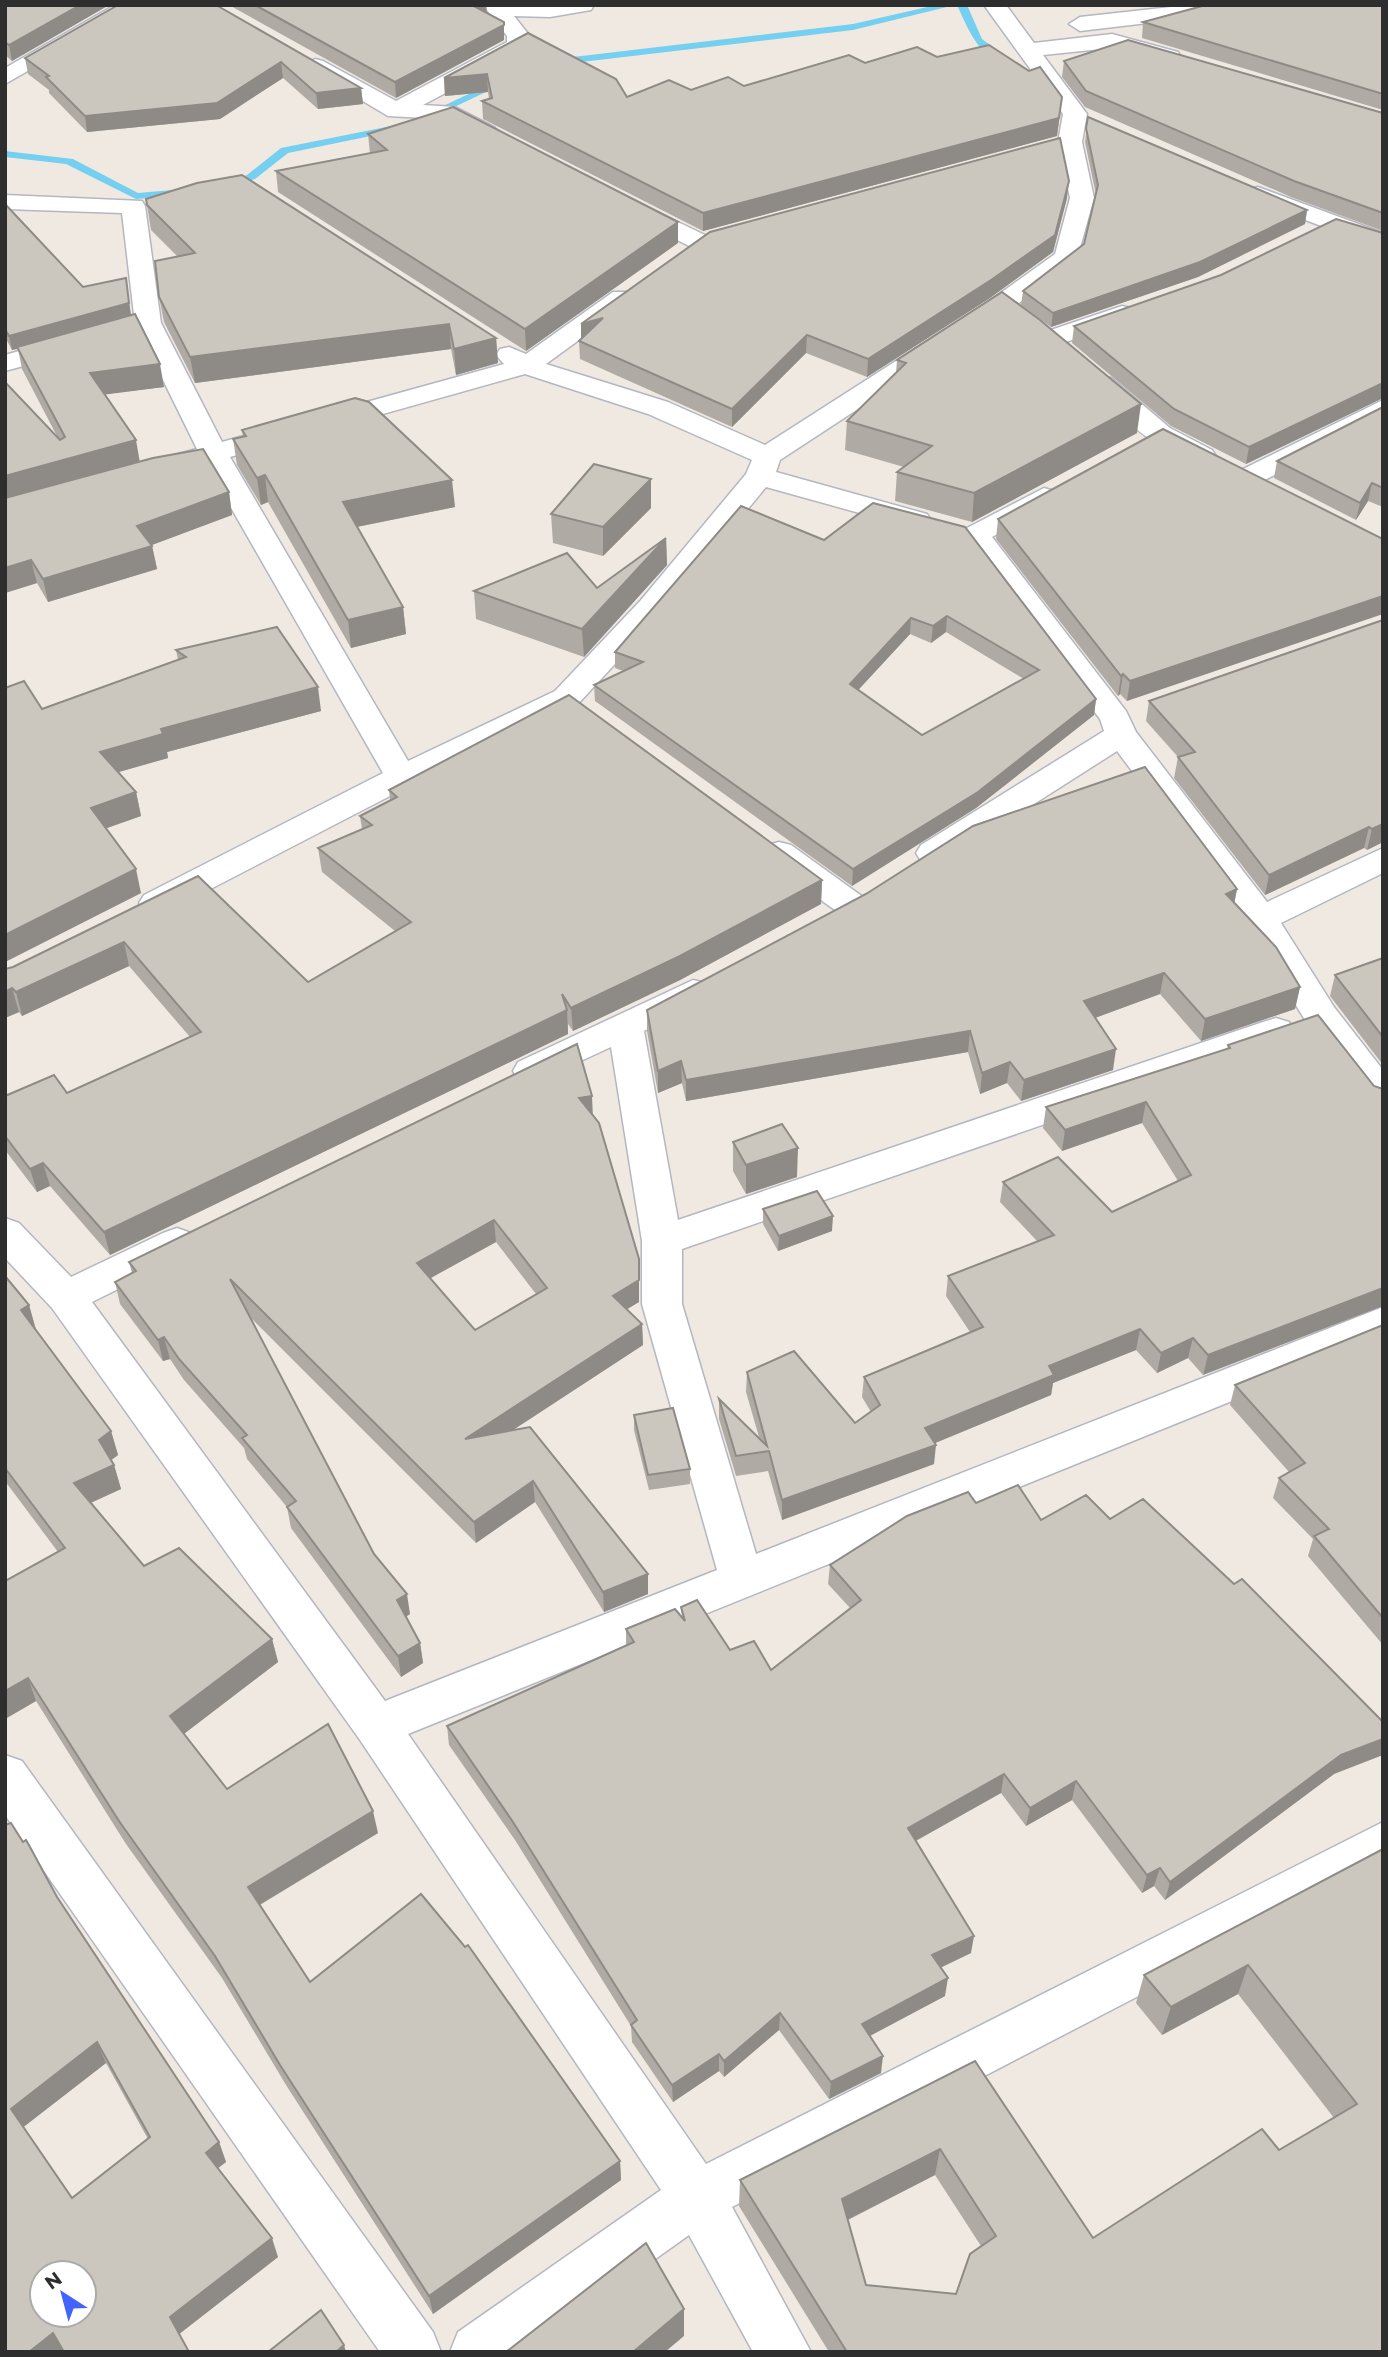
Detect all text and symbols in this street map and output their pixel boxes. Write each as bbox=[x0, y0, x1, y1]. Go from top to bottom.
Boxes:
north arrow bbox=[28, 2259, 98, 2329]
text: N bbox=[40, 2267, 66, 2294]

